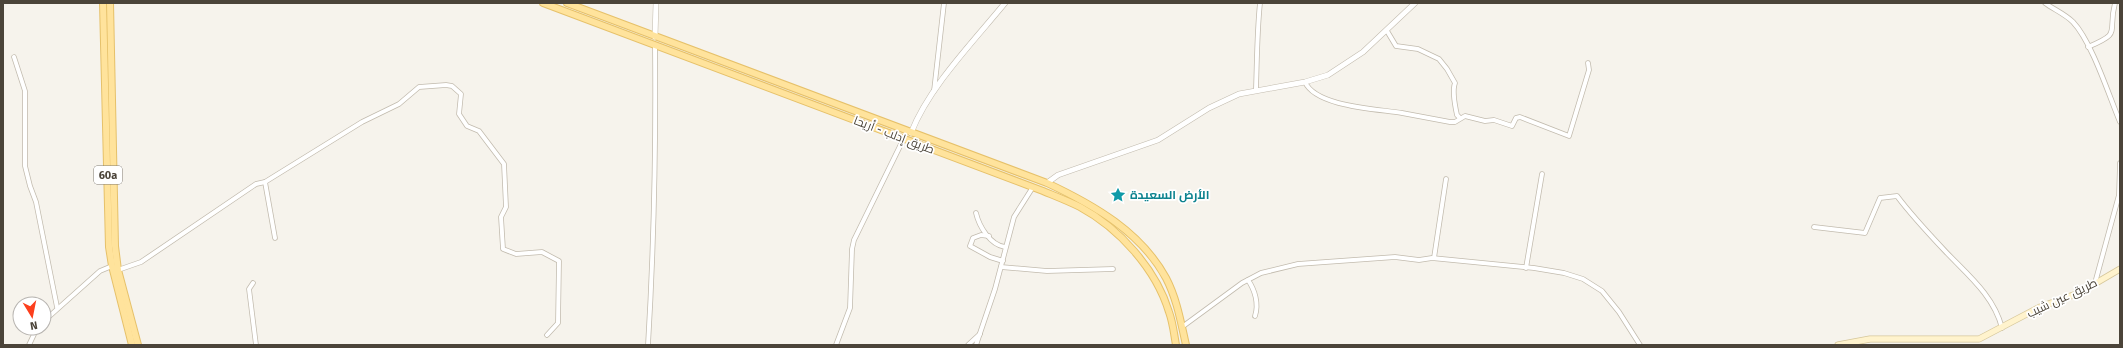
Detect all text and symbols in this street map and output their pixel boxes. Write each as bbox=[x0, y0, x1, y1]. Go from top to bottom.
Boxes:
street label: طريق إدلب - أريحا bbox=[852, 112, 937, 157]
road number: 60a bbox=[94, 166, 122, 184]
place icon: الأرض السعيدة bbox=[1109, 186, 1127, 204]
place label: الأرض السعيدة bbox=[1130, 188, 1209, 203]
street label: طريق عين شيب bbox=[2025, 276, 2099, 320]
north arrow bbox=[12, 296, 52, 336]
text: N bbox=[29, 318, 38, 332]

